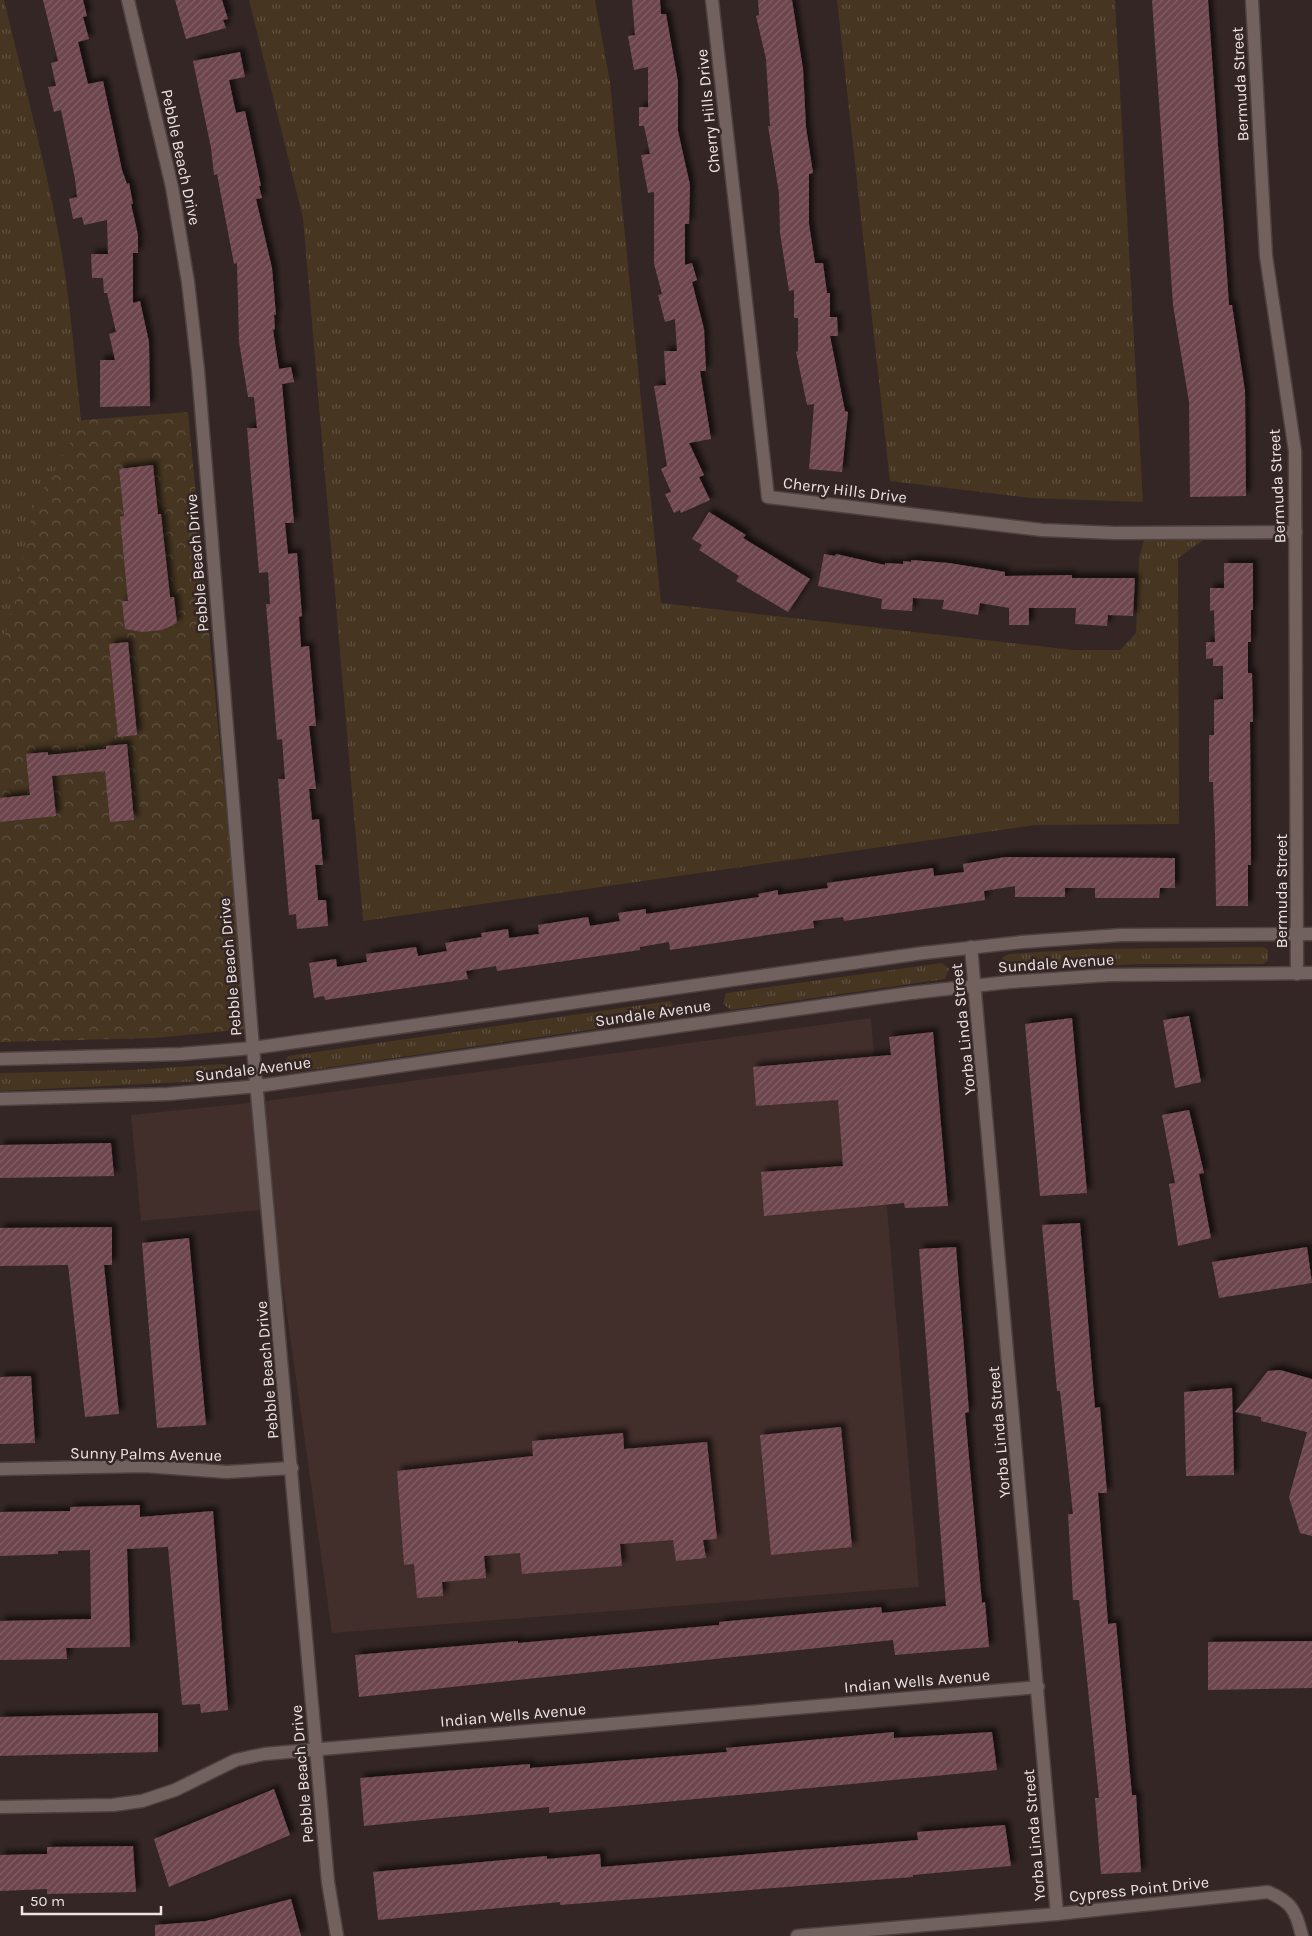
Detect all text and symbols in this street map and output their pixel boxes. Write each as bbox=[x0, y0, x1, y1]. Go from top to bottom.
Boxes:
street label: Bermuda Street bbox=[1228, 26, 1252, 142]
street label: Cherry Hills Drive bbox=[692, 48, 724, 174]
street label: Pebble Beach Drive bbox=[157, 87, 205, 227]
street label: Bermuda Street bbox=[1265, 428, 1289, 544]
street label: Cherry Hills Drive bbox=[782, 473, 908, 507]
street label: Pebble Beach Drive bbox=[181, 493, 213, 633]
street label: Bermuda Street bbox=[1272, 834, 1291, 948]
street label: Pebble Beach Drive bbox=[214, 897, 246, 1037]
street label: Sundale Avenue bbox=[997, 949, 1115, 977]
street label: Yorba Linda Street bbox=[947, 962, 979, 1096]
street label: Sundale Avenue bbox=[594, 995, 712, 1031]
street label: Sundale Avenue bbox=[194, 1052, 312, 1086]
street label: Pebble Beach Drive bbox=[251, 1300, 283, 1440]
street label: Yorba Linda Street bbox=[984, 1365, 1014, 1499]
street label: Sunny Palms Avenue bbox=[70, 1443, 222, 1465]
street label: Indian Wells Avenue bbox=[843, 1665, 991, 1697]
street label: Indian Wells Avenue bbox=[439, 1699, 587, 1731]
street label: Pebble Beach Drive bbox=[286, 1704, 318, 1844]
street label: Yorba Linda Street bbox=[1019, 1768, 1049, 1902]
street label: Cypress Point Drive bbox=[1068, 1872, 1210, 1906]
scale bar bbox=[22, 1884, 161, 1916]
text: 50 m bbox=[30, 1892, 65, 1910]

